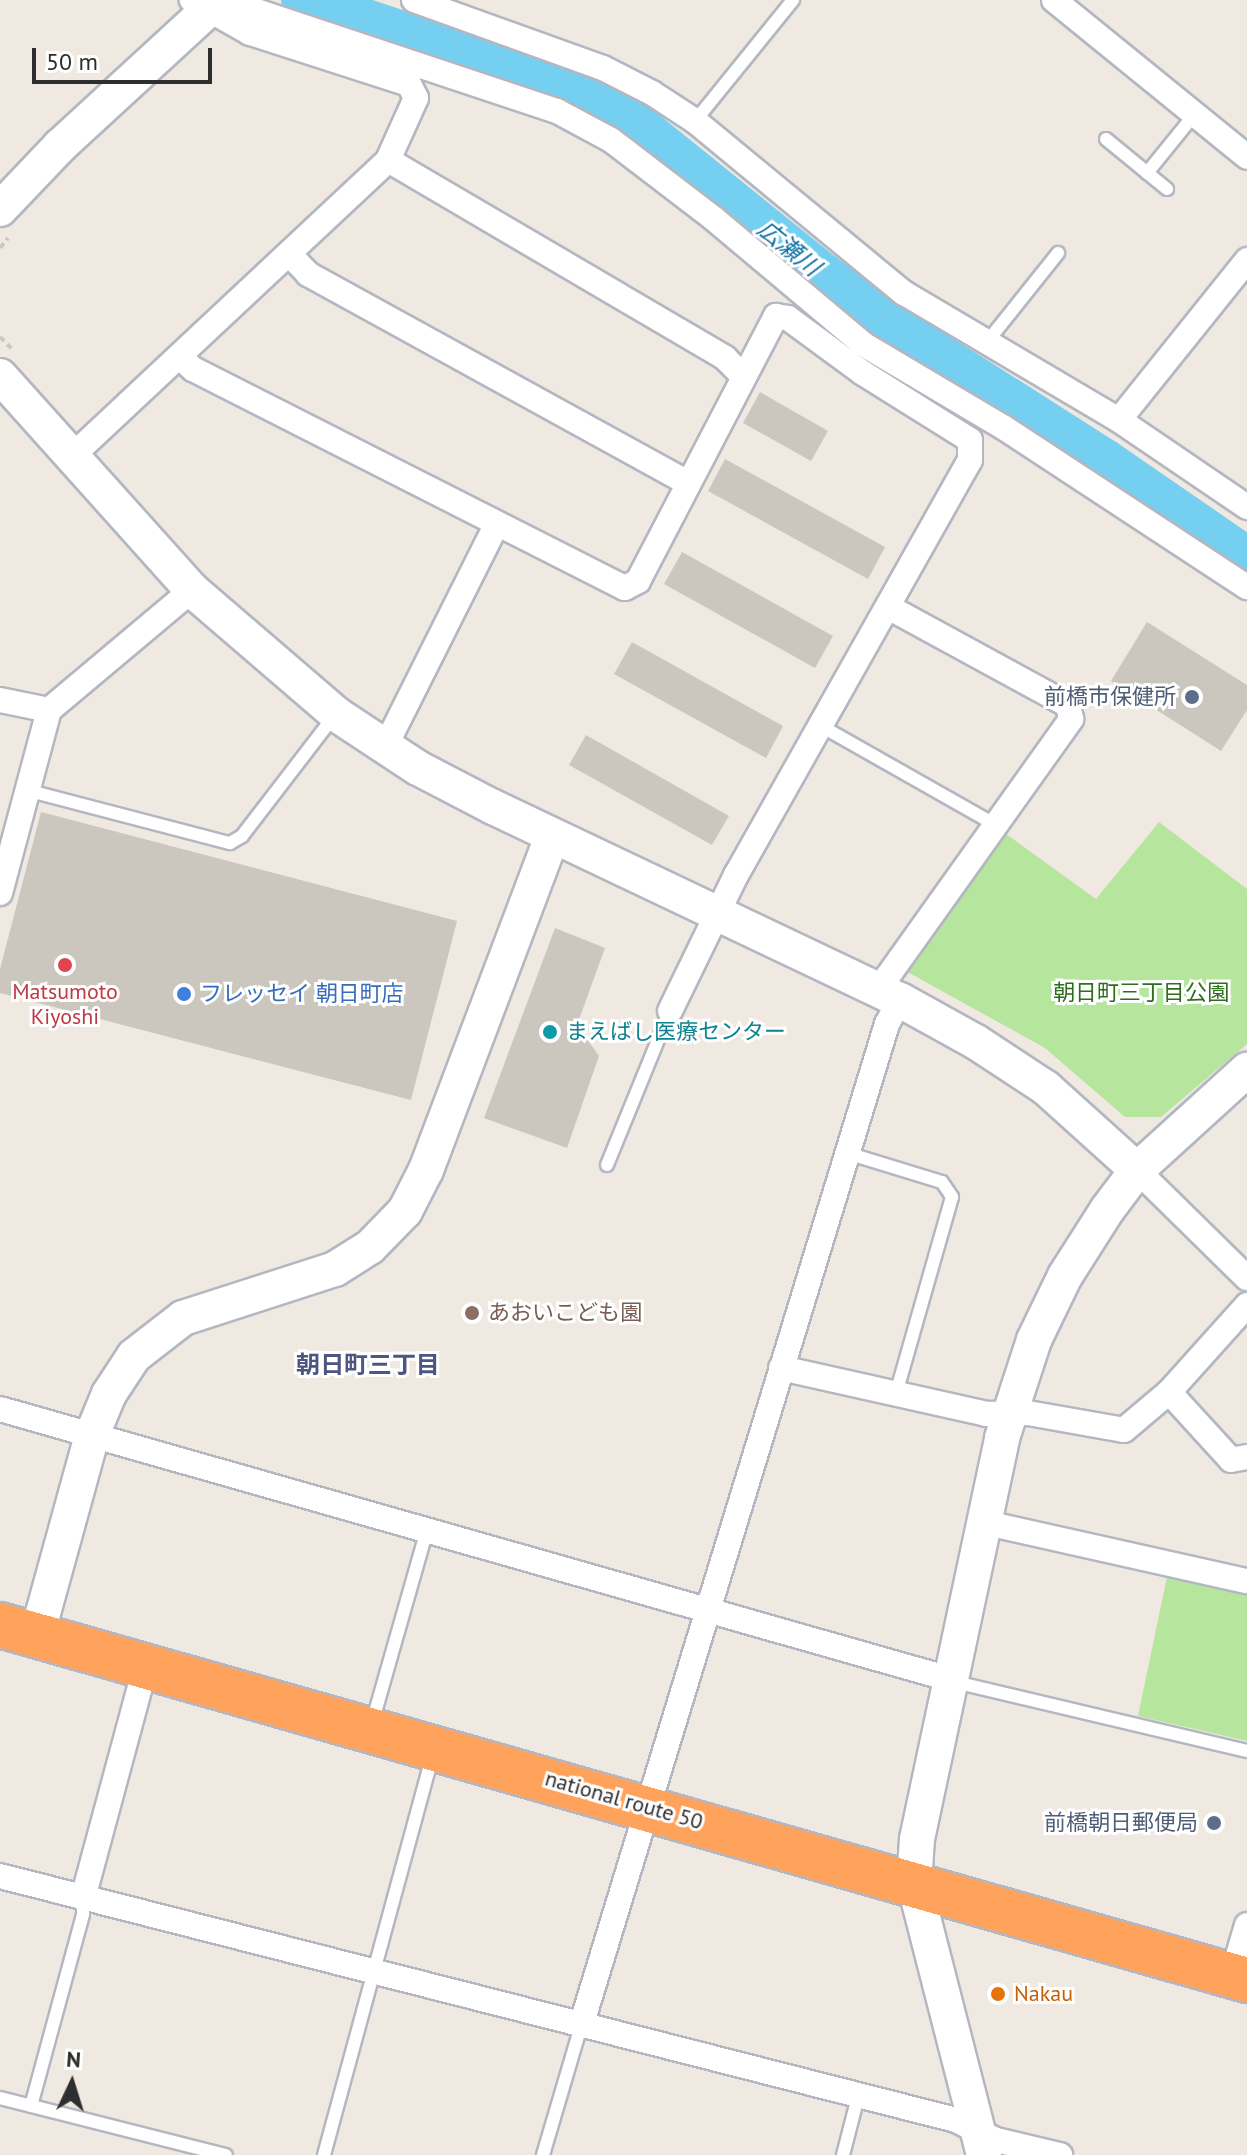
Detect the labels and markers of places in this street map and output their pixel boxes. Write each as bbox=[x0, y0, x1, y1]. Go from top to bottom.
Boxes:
place label: 前橋市保健所 bbox=[1044, 684, 1176, 710]
marker: 前橋市保健所 bbox=[1183, 688, 1201, 706]
marker: Matsumoto Kiyoshi bbox=[56, 956, 74, 974]
place label: Matsumoto Kiyoshi bbox=[12, 978, 118, 1030]
place label: フレッセイ 朝日町店 bbox=[200, 981, 404, 1007]
marker: フレッセイ 朝日町店 bbox=[175, 985, 193, 1003]
place label: まえばし医療センター bbox=[566, 1019, 786, 1045]
marker: まえばし医療センター bbox=[541, 1023, 559, 1041]
place label: あおいこども園 bbox=[488, 1300, 642, 1326]
marker: あおいこども園 bbox=[463, 1304, 481, 1322]
place label: 前橋朝日郵便局 bbox=[1044, 1810, 1198, 1836]
marker: 前橋朝日郵便局 bbox=[1205, 1814, 1223, 1832]
place label: Nakau bbox=[1014, 1981, 1073, 2007]
marker: Nakau bbox=[989, 1985, 1007, 2003]

